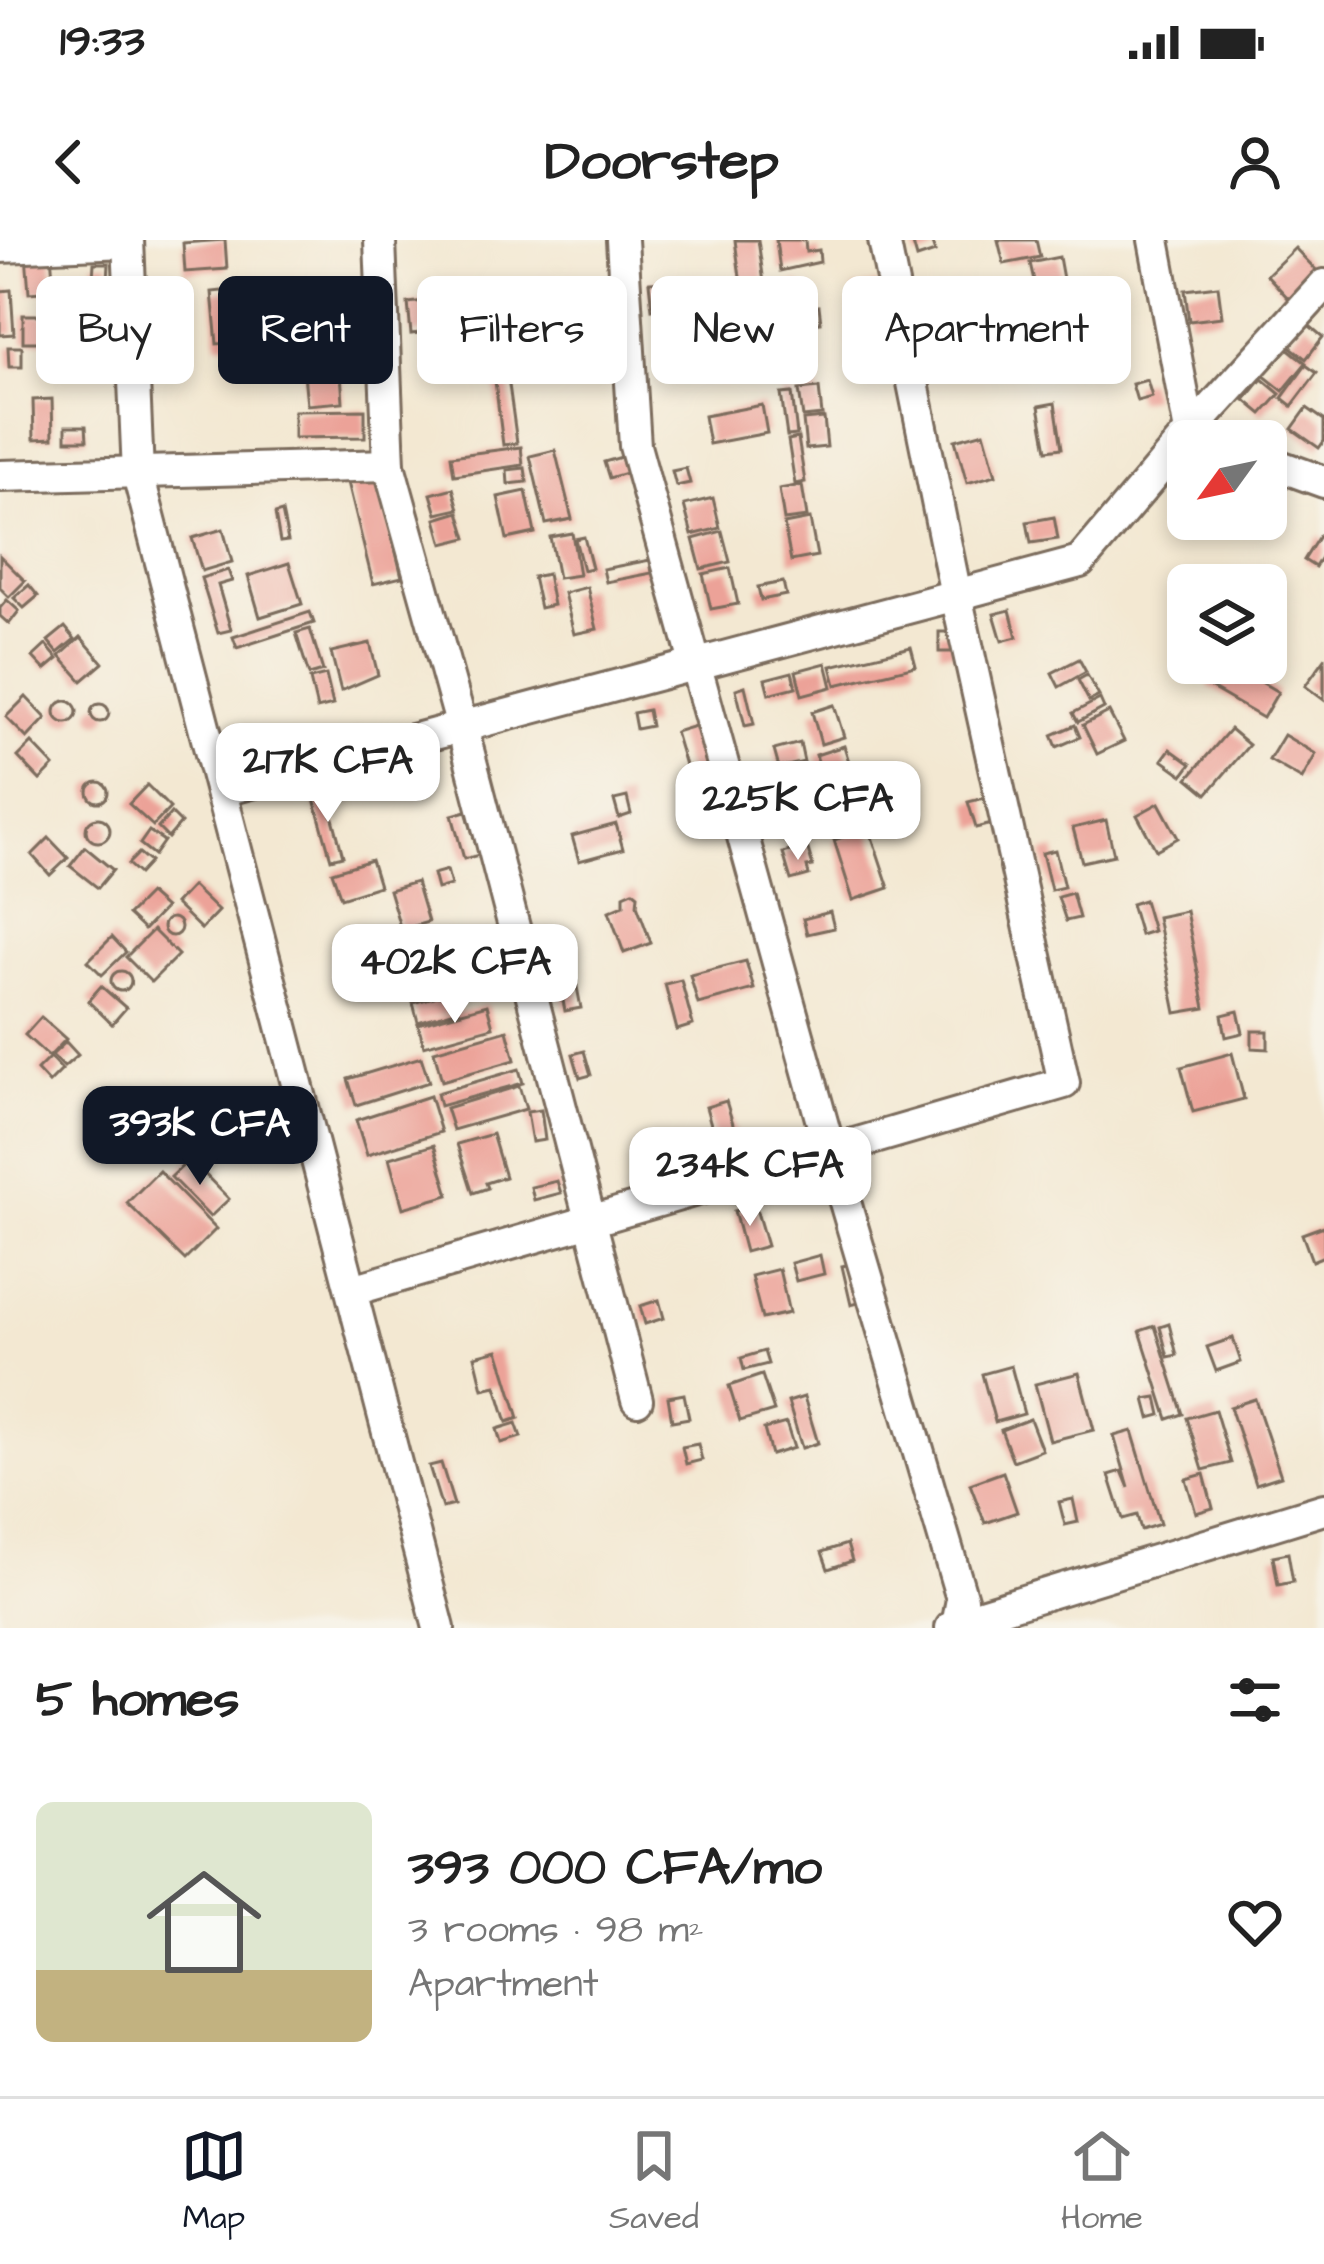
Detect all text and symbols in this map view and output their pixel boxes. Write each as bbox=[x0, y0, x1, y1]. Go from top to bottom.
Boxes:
text: 19:33 bbox=[60, 11, 145, 73]
text: Doorstep bbox=[545, 125, 779, 200]
icon: back bbox=[36, 129, 102, 195]
icon: person bbox=[1222, 129, 1288, 195]
chip: Buy bbox=[36, 276, 194, 384]
chip: Rent bbox=[218, 276, 393, 384]
chip: Filters bbox=[417, 276, 627, 384]
chip: New bbox=[651, 276, 818, 384]
chip: Apartment bbox=[842, 276, 1131, 384]
north arrow bbox=[1167, 420, 1287, 540]
map controls bbox=[1167, 420, 1287, 684]
button: layers bbox=[1167, 564, 1287, 684]
pin: 217K CFA bbox=[204, 723, 452, 825]
text: 217K CFA bbox=[243, 735, 413, 789]
pin: 225K CFA bbox=[674, 761, 922, 863]
text: 225K CFA bbox=[702, 773, 894, 827]
pin: 402K CFA bbox=[331, 924, 579, 1026]
text: 402K CFA bbox=[359, 936, 551, 990]
pin: 393K CFA bbox=[76, 1086, 324, 1188]
text: 393K CFA bbox=[110, 1098, 290, 1152]
pin: 234K CFA bbox=[626, 1127, 874, 1229]
text: 234K CFA bbox=[656, 1139, 844, 1193]
text: 5 homes bbox=[36, 1665, 239, 1736]
icon: filters bbox=[1222, 1667, 1288, 1733]
text: 393 000 CFA/mo bbox=[408, 1833, 822, 1904]
icon: home bbox=[132, 1850, 276, 1994]
icon: heart bbox=[1222, 1889, 1288, 1955]
text: 3 rooms · 98 m² bbox=[408, 1904, 704, 1958]
text: Apartment bbox=[408, 1958, 599, 2012]
tab: Map bbox=[181, 2123, 247, 2241]
tab: Saved bbox=[609, 2123, 699, 2241]
tab: Home bbox=[1061, 2123, 1143, 2241]

